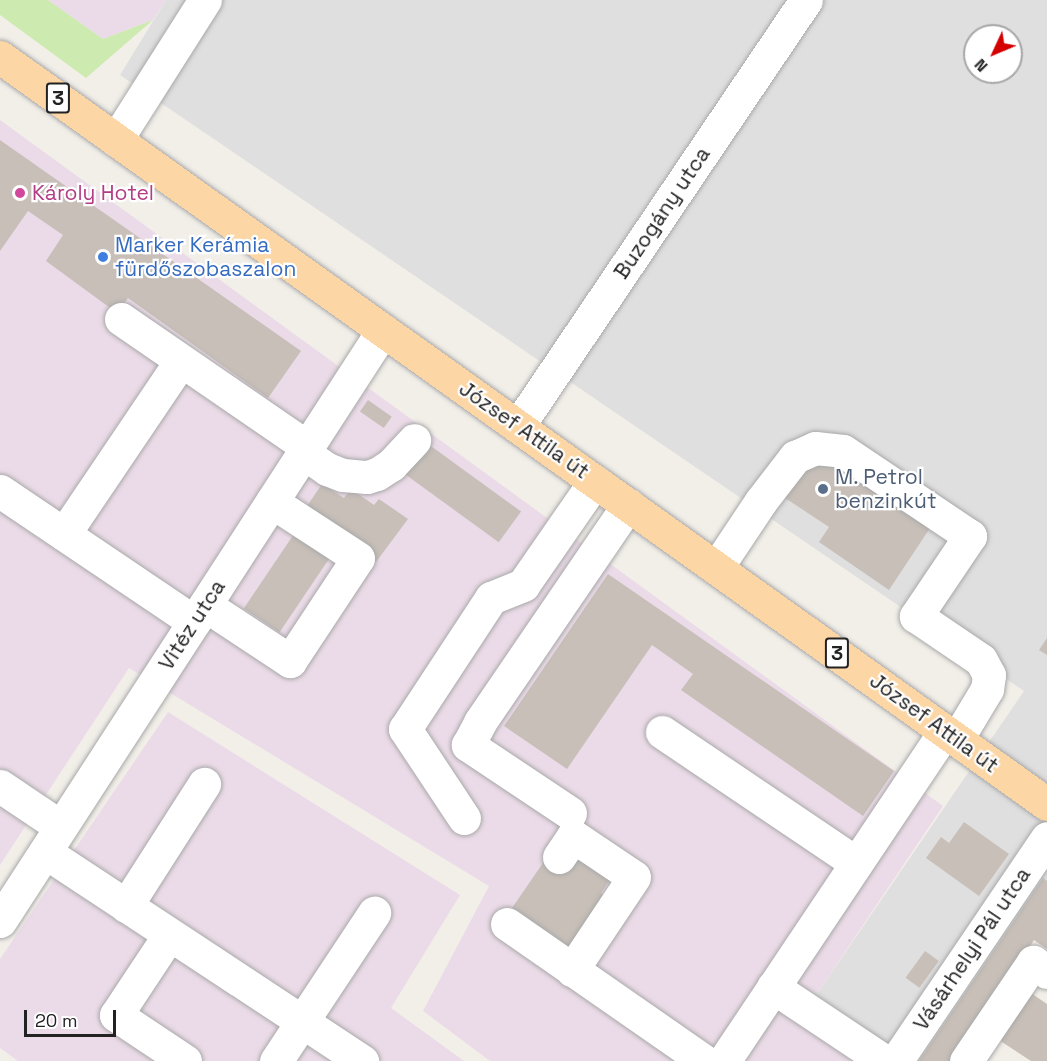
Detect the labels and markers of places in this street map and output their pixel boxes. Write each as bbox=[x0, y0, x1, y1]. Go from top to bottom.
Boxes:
place label: Károly Hotel bbox=[32, 180, 154, 206]
marker: Károly Hotel bbox=[13, 186, 27, 200]
place label: Marker Kerámia fürdőszobaszalon bbox=[115, 232, 296, 282]
marker: Marker Kerámia fürdőszobaszalon bbox=[96, 250, 110, 264]
place label: M. Petrol benzinkút bbox=[835, 464, 937, 514]
marker: M. Petrol benzinkút bbox=[816, 482, 830, 496]

